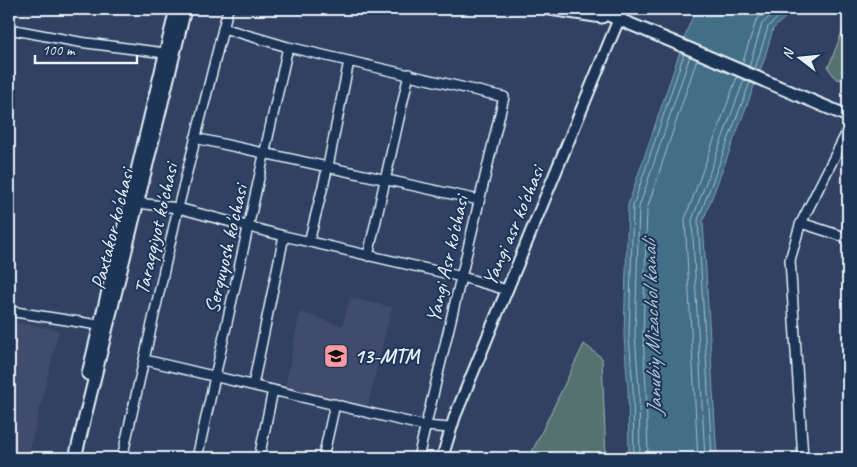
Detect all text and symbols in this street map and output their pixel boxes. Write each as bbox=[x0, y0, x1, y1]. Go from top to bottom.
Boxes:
scale bar bbox=[35, 32, 138, 64]
north arrow bbox=[774, 32, 824, 82]
text: 100 m bbox=[42, 41, 76, 60]
text: N bbox=[779, 46, 798, 61]
street label: Taraqqiyot ko'chasi bbox=[128, 158, 184, 297]
street label: Yangi asr ko'chasi bbox=[476, 159, 551, 290]
street label: Paxtakor ko'chasi bbox=[84, 163, 140, 292]
street label: Serquyosh ko'chasi bbox=[199, 179, 254, 316]
street label: Yangi Asr ko'chasi bbox=[420, 190, 475, 325]
water label: Janubiy Mizachol kanali bbox=[635, 234, 669, 418]
school or university icon: 13-MTM bbox=[323, 343, 349, 369]
place label: 13-MTM bbox=[354, 343, 421, 369]

